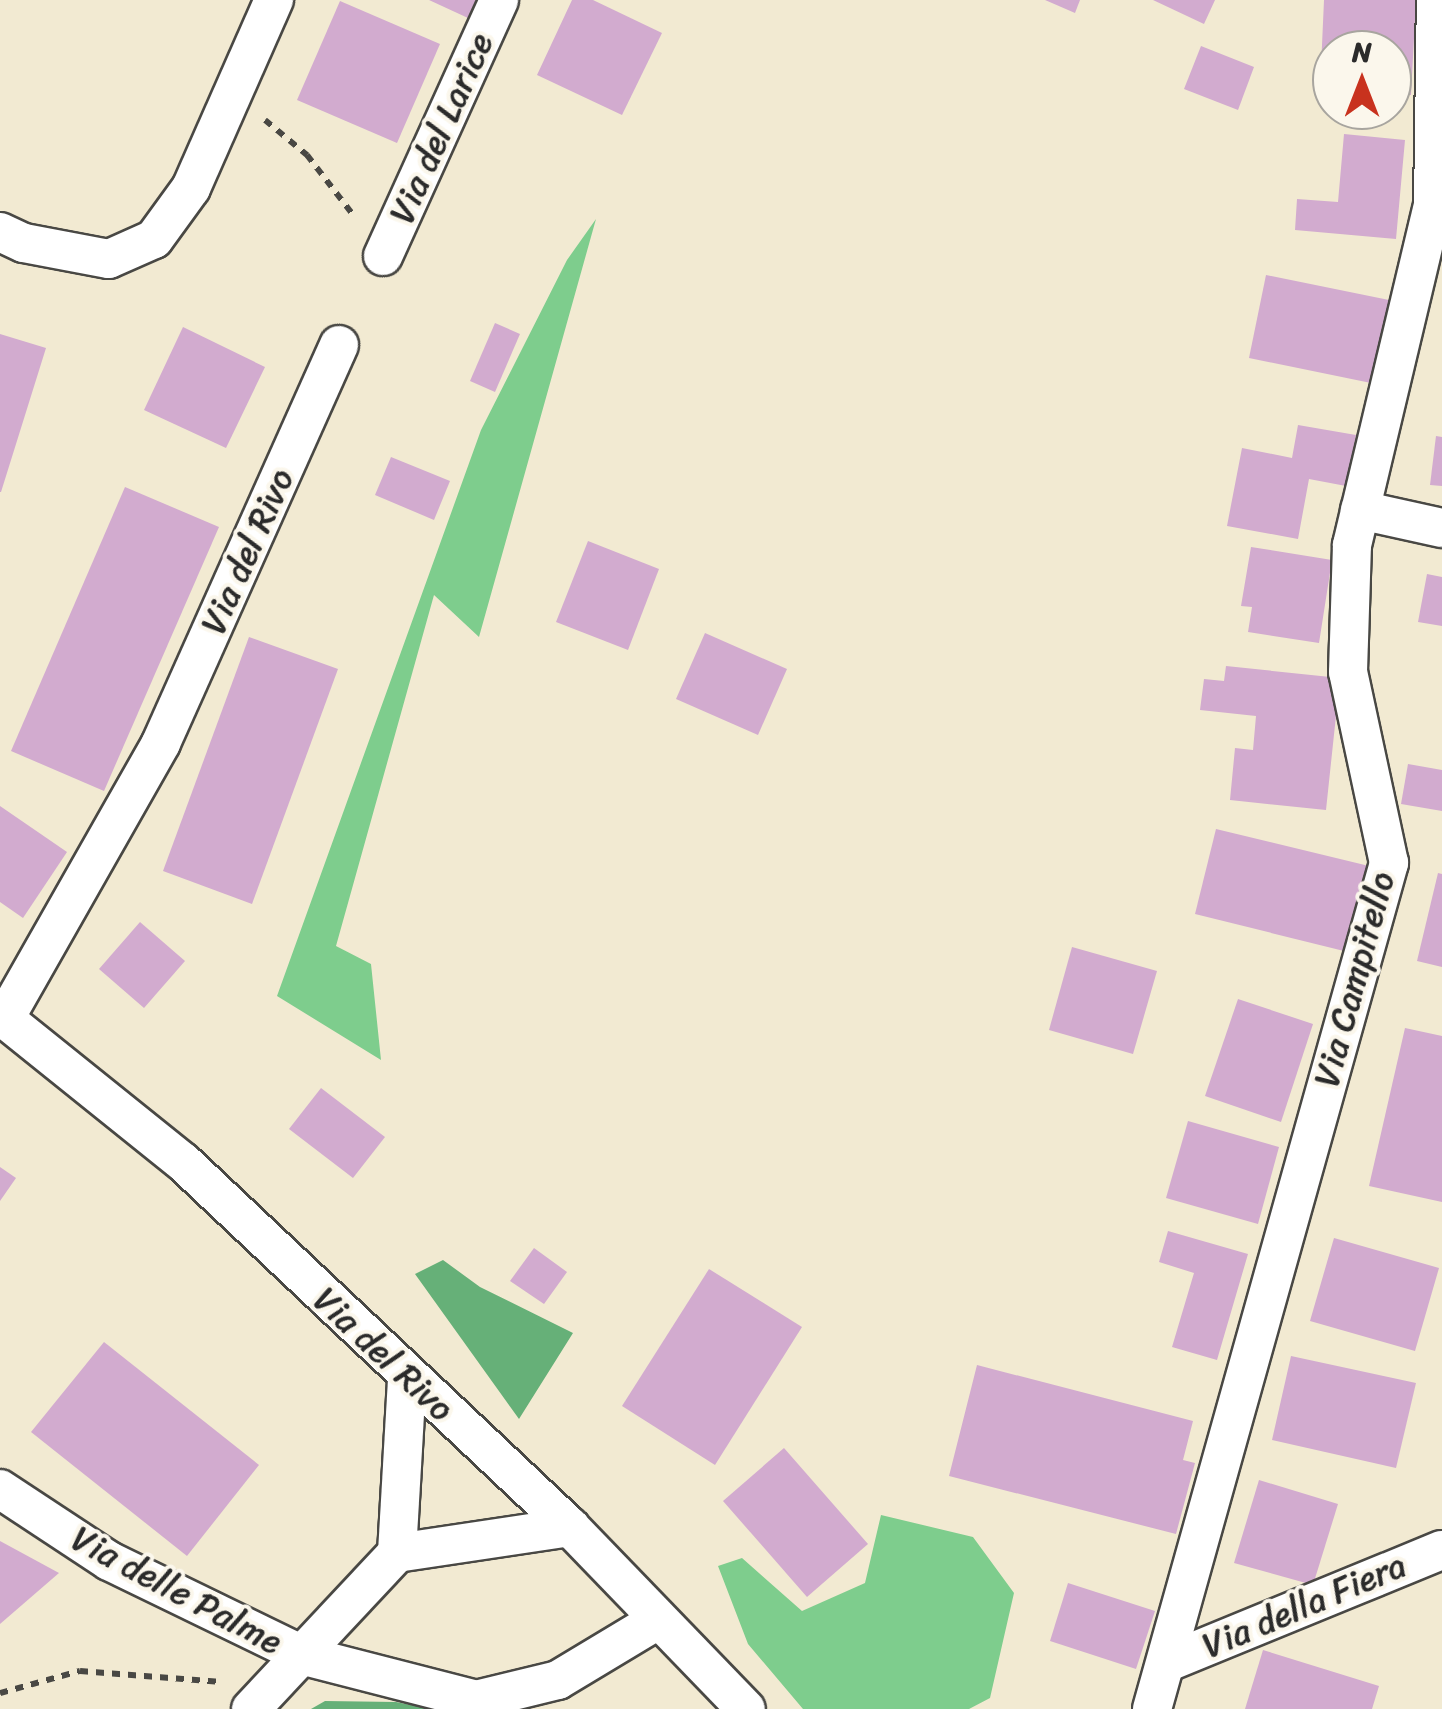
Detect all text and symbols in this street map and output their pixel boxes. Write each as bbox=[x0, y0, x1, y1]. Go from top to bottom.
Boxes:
street label: Via del Larice bbox=[380, 26, 502, 230]
text: N bbox=[1352, 27, 1372, 76]
north arrow bbox=[1312, 30, 1412, 130]
street label: Via del Rivo bbox=[192, 461, 302, 641]
street label: Via Campitello bbox=[1305, 867, 1403, 1091]
street label: Via del Rivo bbox=[305, 1278, 463, 1430]
street label: Via delle Palme bbox=[64, 1516, 290, 1664]
street label: Via della Fiera bbox=[1195, 1543, 1413, 1667]

